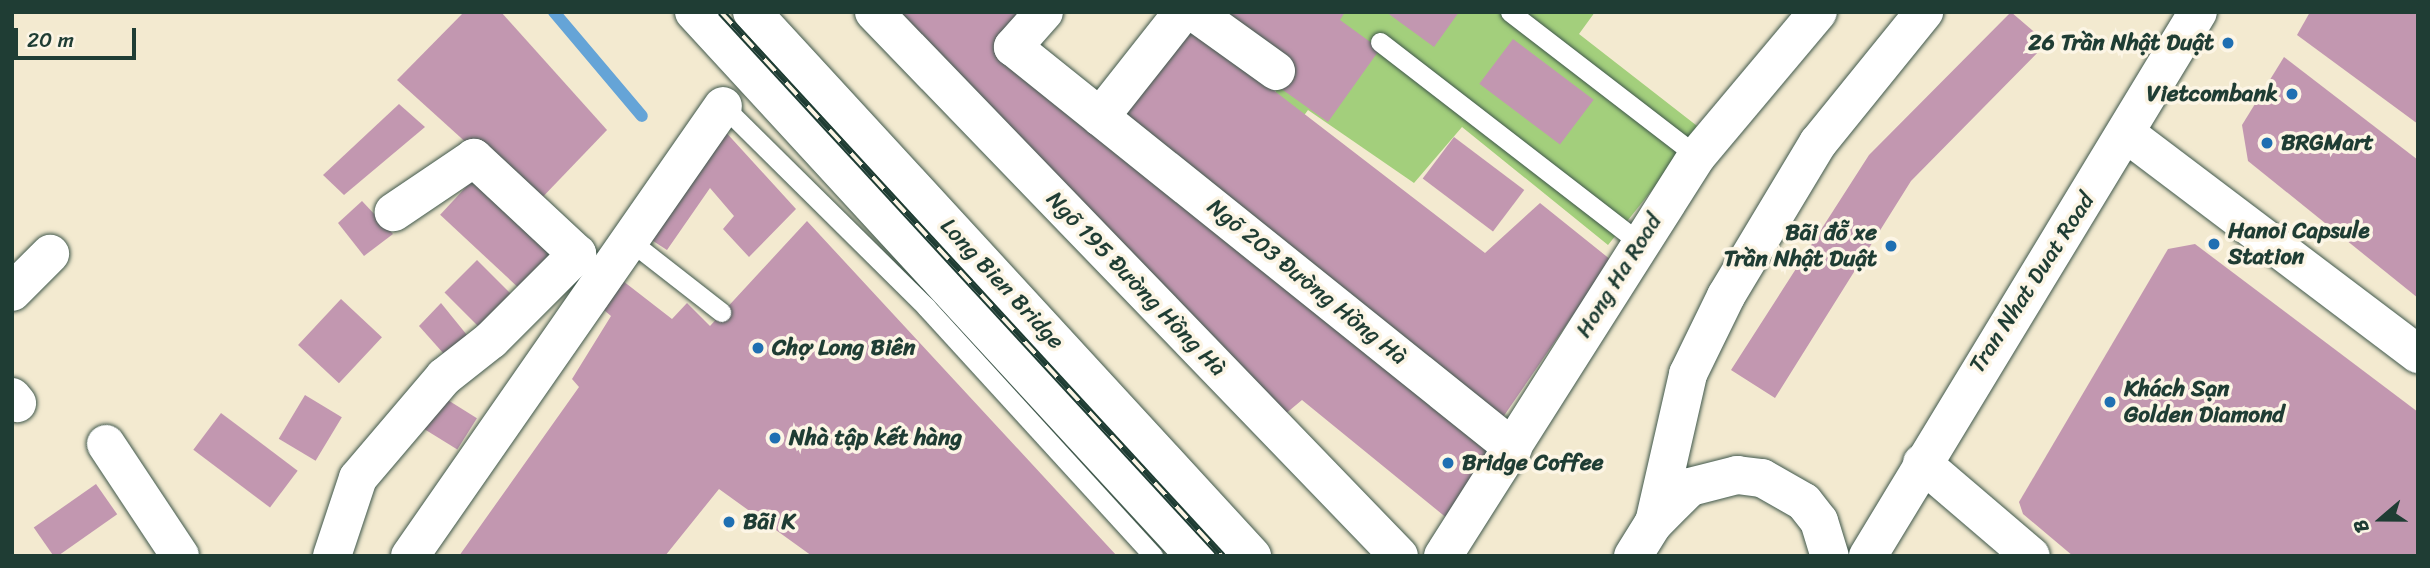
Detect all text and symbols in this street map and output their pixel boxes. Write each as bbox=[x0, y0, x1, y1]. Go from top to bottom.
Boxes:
scale bar bbox=[18, 14, 140, 58]
text: 20 m bbox=[27, 21, 74, 59]
place label: 26 Trần Nhật Duật bbox=[2028, 29, 2214, 57]
marker: 26 Trần Nhật Duật bbox=[2220, 35, 2236, 51]
place label: Vietcombank bbox=[2147, 80, 2278, 108]
marker: Vietcombank bbox=[2284, 86, 2300, 102]
place label: BRGMart bbox=[2281, 129, 2374, 157]
marker: BRGMart bbox=[2259, 135, 2275, 151]
street label: Ngõ 195 Đường Hồng Hà bbox=[1040, 186, 1232, 382]
street label: Tran Nhat Duat Road bbox=[1964, 188, 2100, 378]
street label: Ngõ 203 Đường Hồng Hà bbox=[1202, 193, 1412, 371]
street label: Hong Ha Road bbox=[1570, 209, 1668, 343]
street label: Long Bien Bridge bbox=[934, 213, 1070, 355]
place label: Hanoi Capsule Station bbox=[2228, 217, 2371, 271]
place label: Bãi đỗ xe Trần Nhật Duật bbox=[1724, 219, 1877, 273]
marker: Hanoi Capsule Station bbox=[2206, 236, 2222, 252]
marker: Bãi đỗ xe Trần Nhật Duật bbox=[1883, 238, 1899, 254]
place label: Chợ Long Biên bbox=[772, 334, 915, 362]
marker: Chợ Long Biên bbox=[750, 340, 766, 356]
place label: Khách Sạn Golden Diamond bbox=[2124, 375, 2284, 429]
marker: Khách Sạn Golden Diamond bbox=[2102, 394, 2118, 410]
place label: Nhà tập kết hàng bbox=[789, 424, 962, 452]
marker: Nhà tập kết hàng bbox=[767, 430, 783, 446]
place label: Bridge Coffee bbox=[1462, 449, 1603, 477]
marker: Bridge Coffee bbox=[1440, 455, 1456, 471]
north arrow bbox=[2346, 484, 2416, 554]
place label: Bãi K bbox=[743, 508, 795, 536]
marker: Bãi K bbox=[721, 514, 737, 530]
text: B bbox=[2343, 515, 2378, 538]

